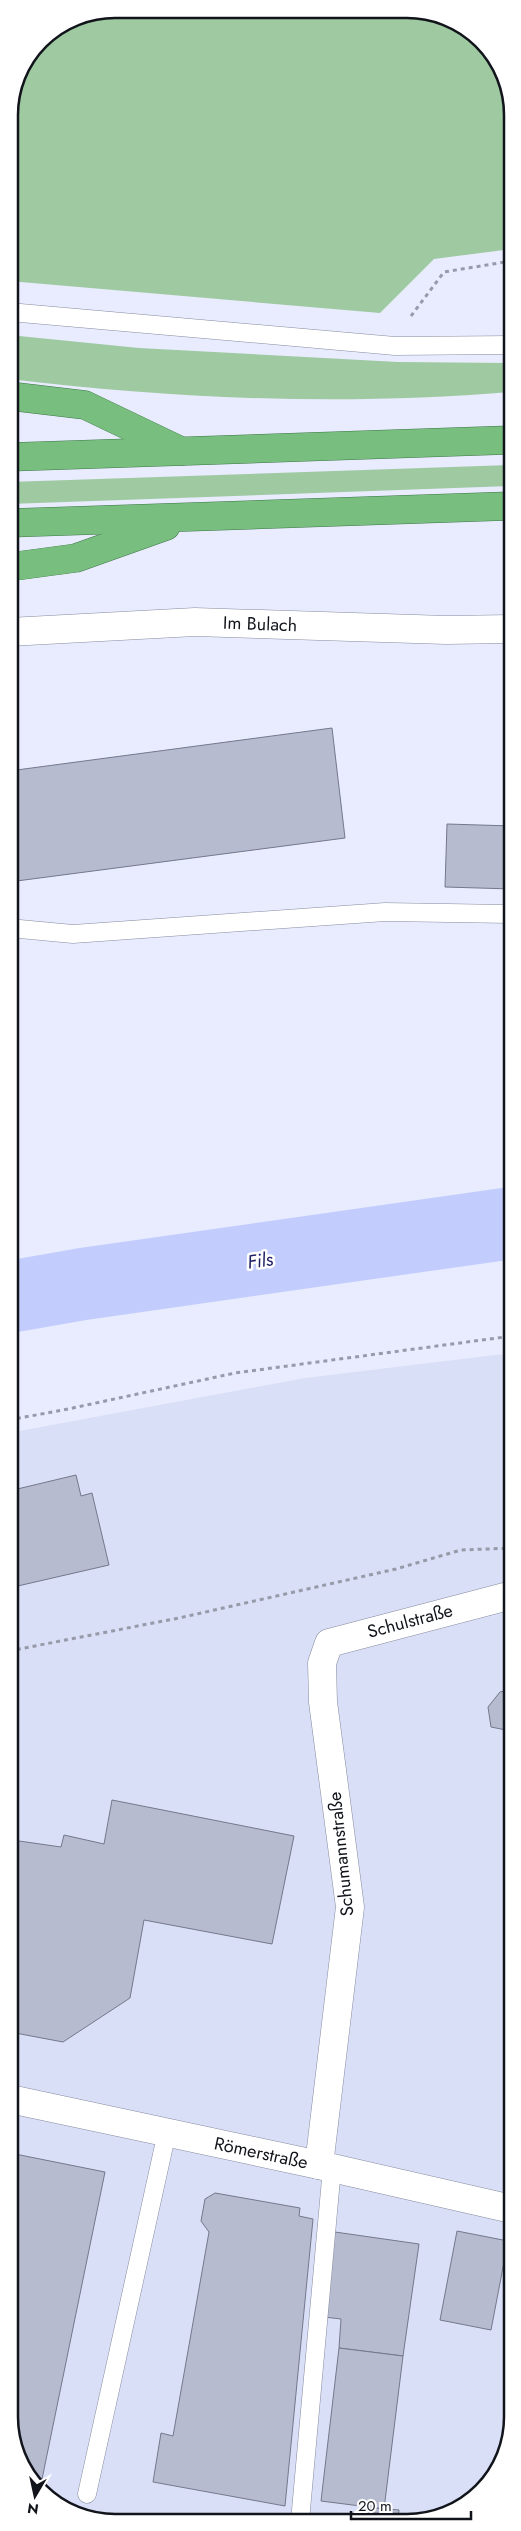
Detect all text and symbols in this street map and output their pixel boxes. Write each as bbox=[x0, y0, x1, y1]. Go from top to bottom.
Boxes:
street label: Im Bulach bbox=[222, 610, 298, 638]
water label: Fils bbox=[245, 1245, 275, 1276]
street label: Schulstraße bbox=[364, 1597, 456, 1645]
street label: Schumannstraße bbox=[322, 1791, 360, 1917]
street label: Römerstraße bbox=[212, 2130, 310, 2176]
north arrow bbox=[10, 2471, 60, 2521]
scale bar bbox=[351, 2488, 471, 2520]
text: 20 m bbox=[358, 2495, 392, 2517]
text: N bbox=[26, 2498, 40, 2520]

